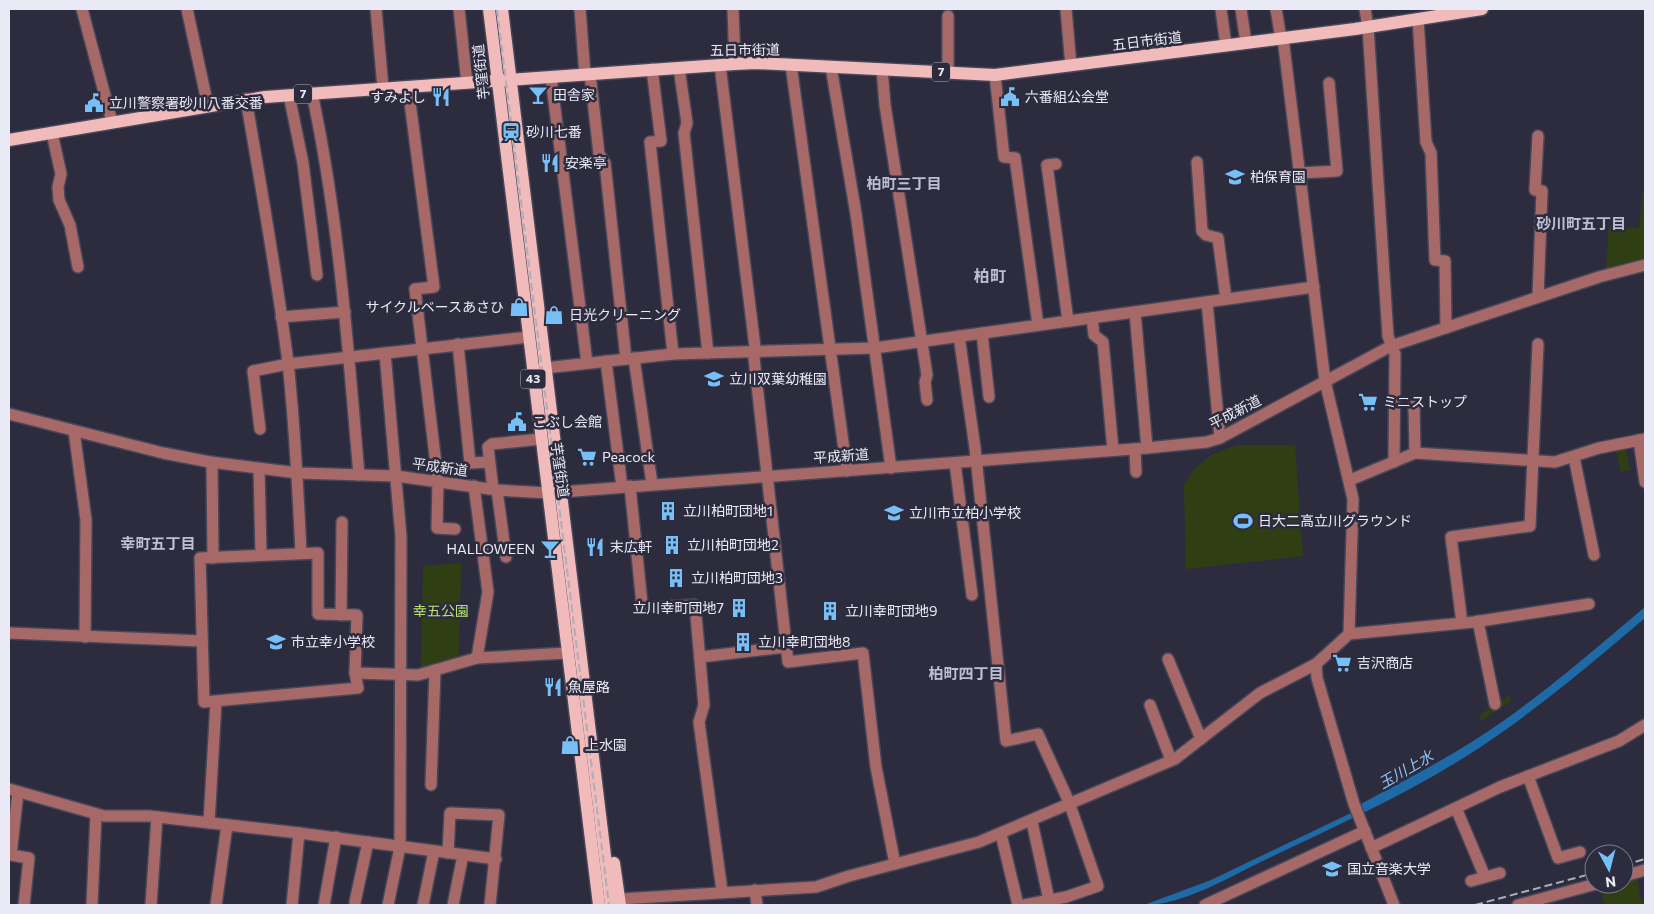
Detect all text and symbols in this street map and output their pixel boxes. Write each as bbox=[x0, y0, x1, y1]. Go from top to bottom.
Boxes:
street label: 五日市街道 bbox=[1111, 28, 1183, 53]
street label: 五日市街道 bbox=[710, 40, 780, 59]
street label: 芋窪街道 bbox=[469, 43, 492, 101]
road number: 7 bbox=[932, 62, 950, 82]
bar icon: 田舎家 bbox=[527, 84, 549, 106]
road number: 7 bbox=[294, 85, 312, 104]
restaurant icon: すみよし bbox=[430, 86, 452, 108]
place label: 田舎家 bbox=[553, 86, 595, 103]
public building icon: 六番組公会堂 bbox=[999, 86, 1021, 108]
place label: すみよし bbox=[370, 88, 426, 105]
place label: 六番組公会堂 bbox=[1025, 88, 1109, 105]
public building icon: 立川警察署砂川八番交番 bbox=[83, 92, 105, 114]
place label: 立川警察署砂川八番交番 bbox=[109, 94, 263, 111]
station icon: 砂川七番 bbox=[500, 121, 522, 143]
place label: 砂川七番 bbox=[526, 123, 582, 140]
restaurant icon: 安楽亭 bbox=[539, 152, 561, 174]
place label: 安楽亭 bbox=[565, 154, 607, 171]
school or university icon: 柏保育園 bbox=[1224, 166, 1246, 188]
place label: 柏保育園 bbox=[1250, 168, 1306, 185]
district label: 柏町三丁目 bbox=[866, 174, 942, 192]
district label: 砂川町五丁目 bbox=[1536, 214, 1626, 232]
district label: 柏町 bbox=[974, 266, 1006, 285]
shop icon: サイクルベースあさひ bbox=[508, 296, 530, 318]
place label: サイクルベースあさひ bbox=[365, 298, 504, 315]
shop icon: 日光クリーニング bbox=[543, 304, 565, 326]
place label: 日光クリーニング bbox=[569, 306, 681, 323]
school or university icon: 立川双葉幼稚園 bbox=[703, 368, 725, 390]
road number: 43 bbox=[520, 369, 546, 388]
place label: 立川双葉幼稚園 bbox=[729, 370, 827, 387]
street label: 平成新道 bbox=[1206, 391, 1264, 432]
supermarket icon: ミニストップ bbox=[1357, 391, 1379, 413]
place label: ミニストップ bbox=[1383, 393, 1467, 410]
public building icon: こぶし会館 bbox=[506, 411, 528, 433]
place label: こぶし会館 bbox=[532, 413, 602, 430]
street label: 芋窪街道 bbox=[548, 441, 573, 499]
street label: 平成新道 bbox=[812, 445, 869, 466]
supermarket icon: Peacock bbox=[576, 446, 598, 468]
place label: Peacock bbox=[602, 448, 655, 465]
street label: 平成新道 bbox=[411, 454, 469, 479]
building icon: 立川柏町団地1 bbox=[657, 500, 679, 522]
place label: 立川柏町団地1 bbox=[683, 502, 773, 519]
school or university icon: 立川市立柏小学校 bbox=[883, 502, 905, 524]
place label: 立川市立柏小学校 bbox=[909, 504, 1021, 521]
sports icon: 日大二高立川グラウンド bbox=[1232, 510, 1254, 532]
place label: 日大二高立川グラウンド bbox=[1258, 512, 1412, 529]
district label: 幸町五丁目 bbox=[120, 534, 196, 552]
building icon: 立川柏町団地2 bbox=[661, 534, 683, 556]
restaurant icon: 末広軒 bbox=[584, 536, 606, 558]
place label: 立川柏町団地2 bbox=[687, 536, 779, 553]
bar icon: HALLOWEEN bbox=[539, 538, 561, 560]
place label: 末広軒 bbox=[610, 538, 652, 555]
place label: HALLOWEEN bbox=[446, 540, 535, 557]
building icon: 立川柏町団地3 bbox=[665, 567, 687, 589]
place label: 立川柏町団地3 bbox=[691, 569, 783, 586]
building icon: 立川幸町団地7 bbox=[728, 597, 750, 619]
place label: 立川幸町団地7 bbox=[633, 599, 724, 616]
building icon: 立川幸町団地9 bbox=[819, 600, 841, 622]
park label: 幸五公園 bbox=[413, 602, 469, 619]
place label: 立川幸町団地9 bbox=[845, 602, 938, 619]
school or university icon: 市立幸小学校 bbox=[265, 631, 287, 653]
building icon: 立川幸町団地8 bbox=[732, 631, 754, 653]
place label: 市立幸小学校 bbox=[291, 633, 375, 650]
place label: 立川幸町団地8 bbox=[758, 633, 851, 650]
supermarket icon: 吉沢商店 bbox=[1331, 652, 1353, 674]
place label: 吉沢商店 bbox=[1357, 654, 1413, 671]
district label: 柏町四丁目 bbox=[928, 664, 1004, 682]
restaurant icon: 魚屋路 bbox=[542, 676, 564, 698]
place label: 魚屋路 bbox=[568, 678, 610, 695]
shop icon: 上水園 bbox=[559, 734, 581, 756]
place label: 上水園 bbox=[585, 736, 627, 753]
water label: 玉川上水 bbox=[1375, 745, 1438, 792]
north arrow bbox=[1584, 844, 1634, 894]
school or university icon: 国立音楽大学 bbox=[1321, 858, 1343, 880]
place label: 国立音楽大学 bbox=[1347, 860, 1431, 877]
text: N bbox=[1604, 873, 1617, 891]

